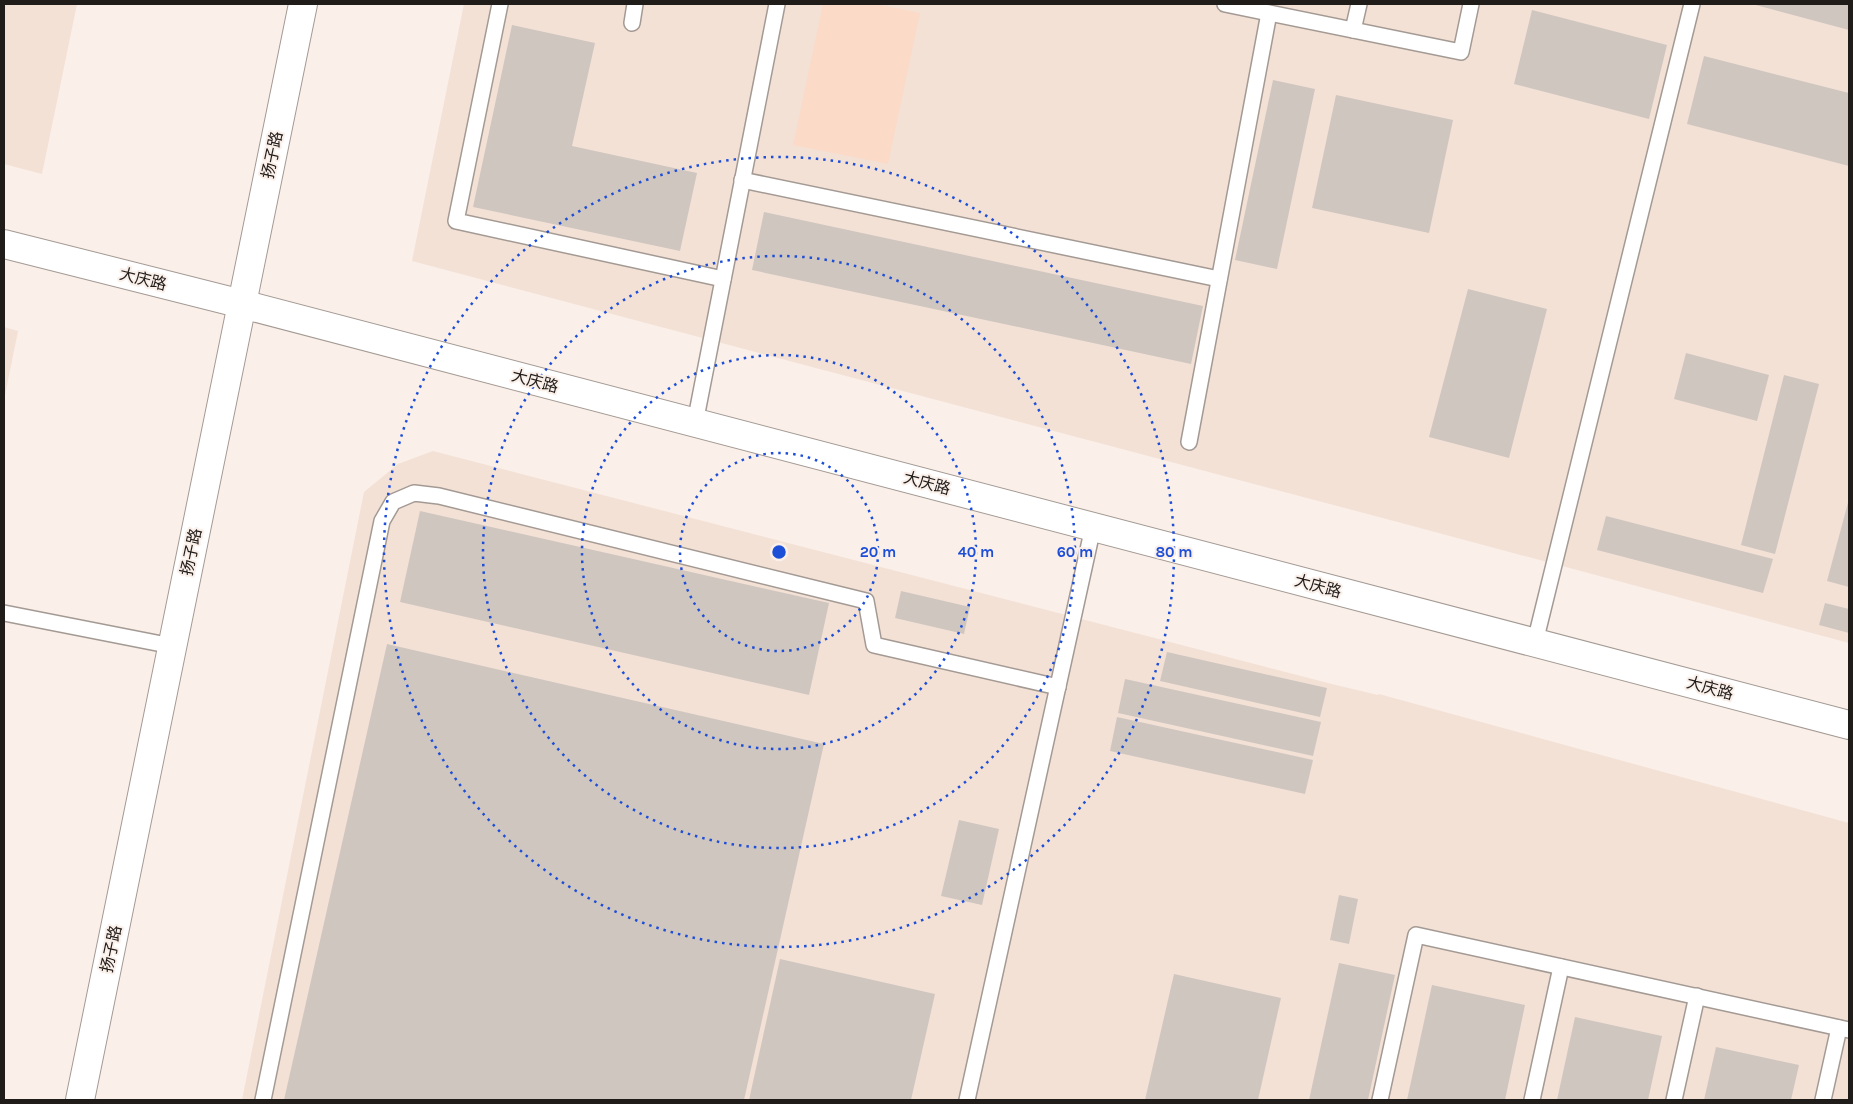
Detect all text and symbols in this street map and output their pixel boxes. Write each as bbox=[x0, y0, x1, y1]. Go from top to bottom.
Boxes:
street label: 扬子路 bbox=[258, 130, 286, 180]
street label: 大庆路 bbox=[117, 264, 169, 294]
street label: 大庆路 bbox=[509, 366, 561, 396]
street label: 大庆路 bbox=[901, 468, 953, 498]
street label: 扬子路 bbox=[177, 527, 205, 577]
centre of rings bbox=[770, 543, 788, 561]
text: 20 m bbox=[860, 543, 896, 561]
text: 40 m bbox=[958, 543, 994, 561]
text: 60 m bbox=[1057, 543, 1093, 561]
text: 80 m bbox=[1155, 543, 1193, 561]
street label: 大庆路 bbox=[1292, 571, 1344, 601]
street label: 大庆路 bbox=[1684, 673, 1736, 703]
street label: 扬子路 bbox=[97, 924, 125, 974]

